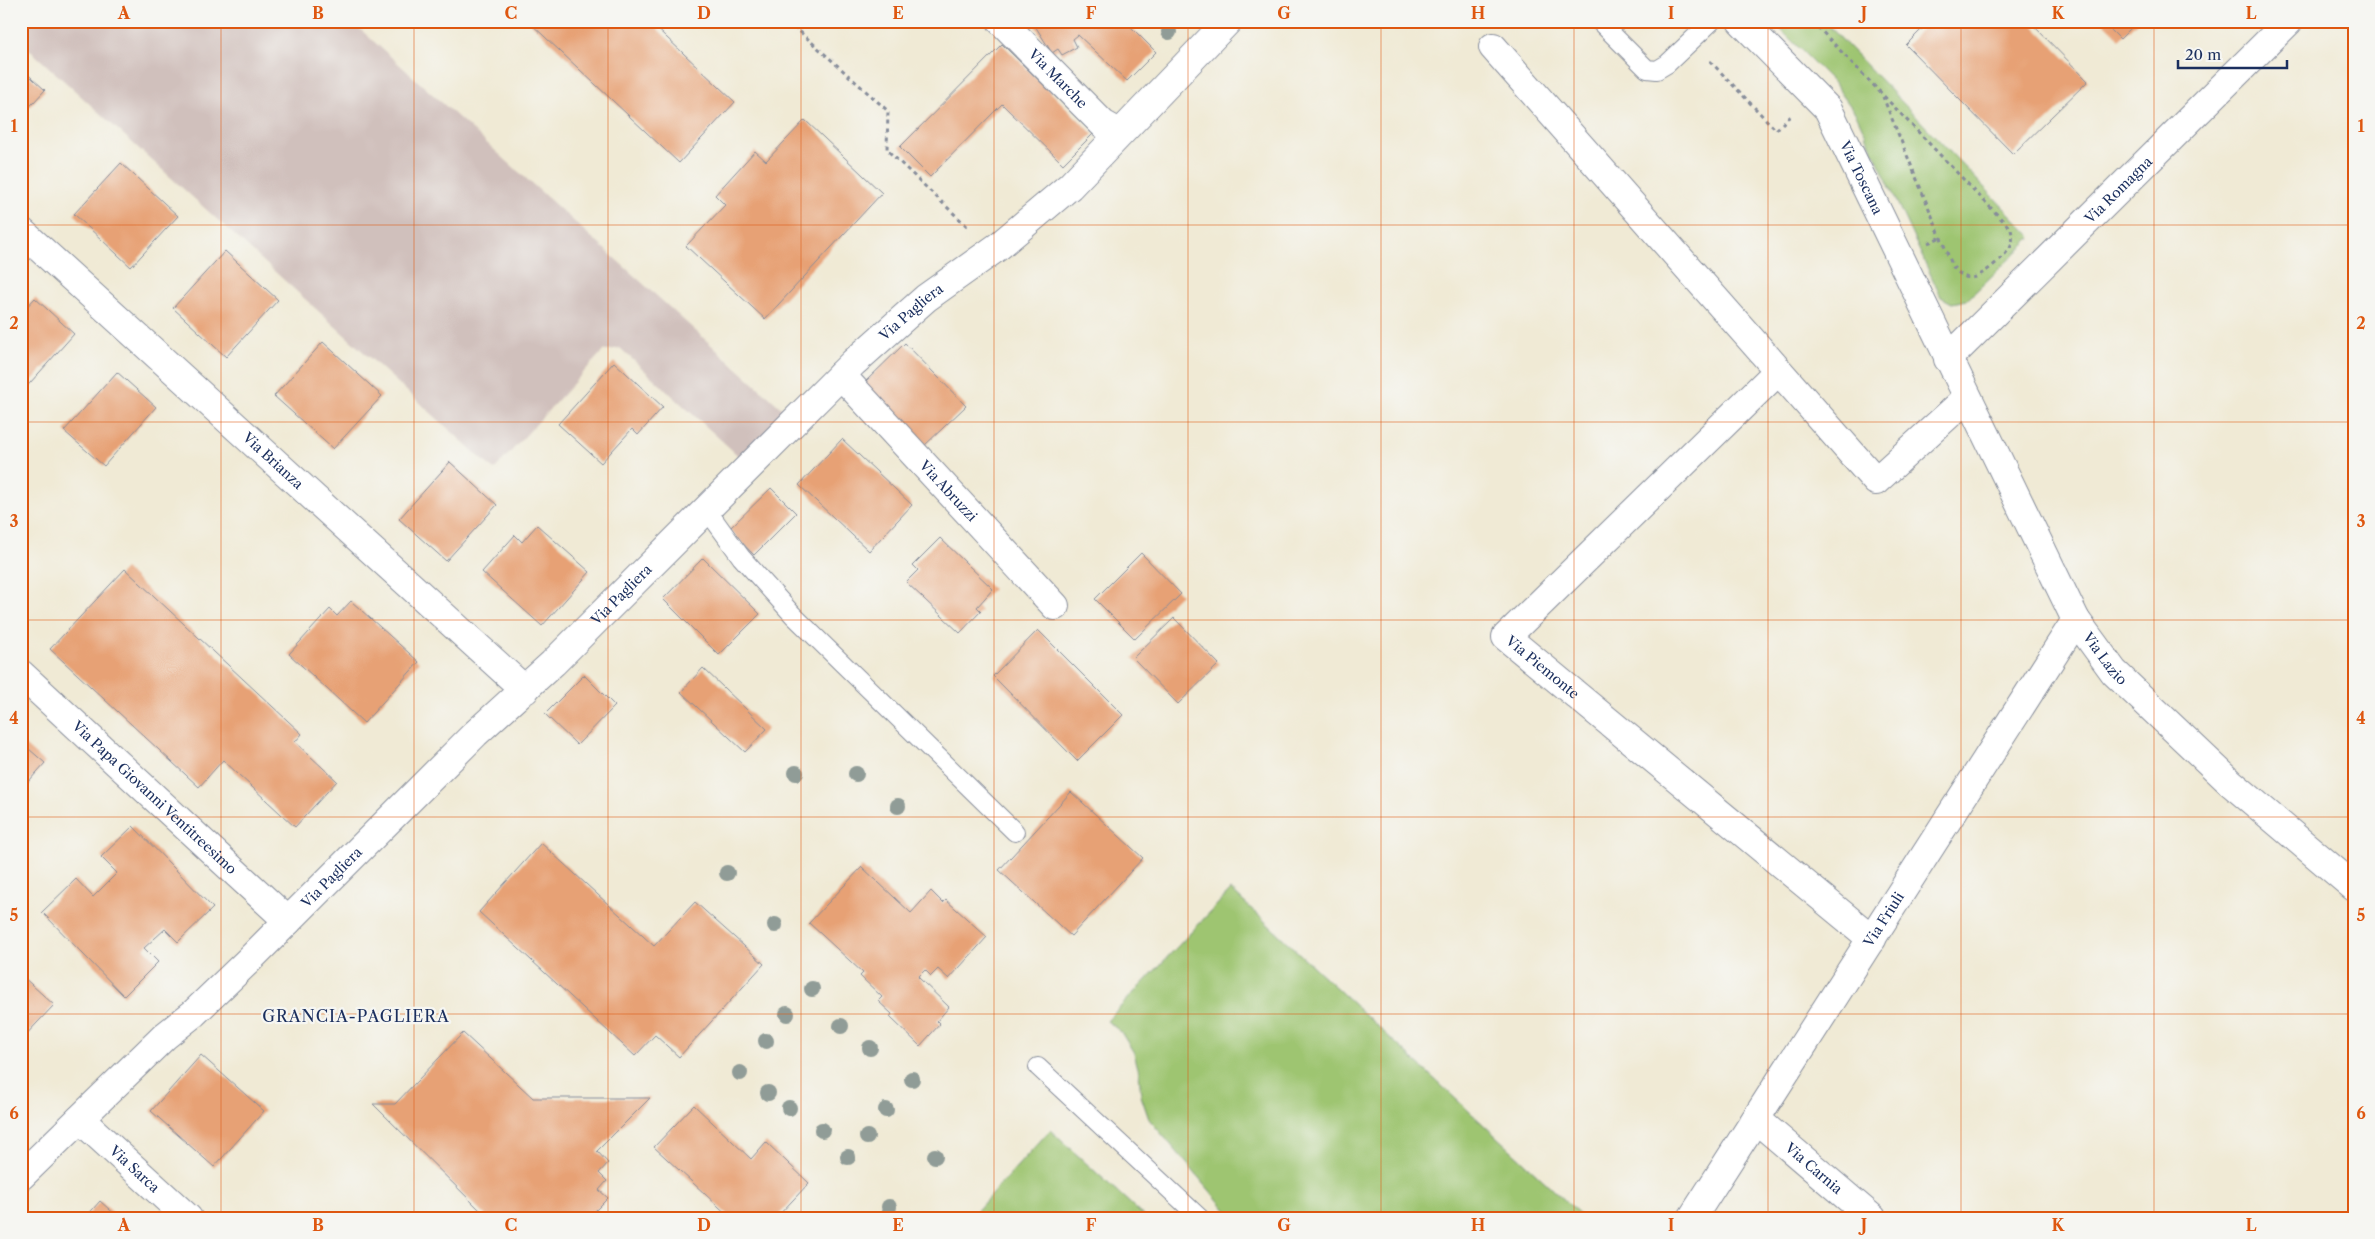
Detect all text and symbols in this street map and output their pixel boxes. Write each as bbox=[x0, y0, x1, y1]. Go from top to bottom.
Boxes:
text: A bbox=[117, 3, 131, 23]
text: B bbox=[312, 3, 324, 23]
text: C bbox=[505, 3, 517, 23]
text: D bbox=[697, 3, 711, 23]
text: E bbox=[892, 3, 904, 23]
text: F bbox=[1086, 3, 1097, 23]
text: G bbox=[1277, 3, 1291, 23]
text: H bbox=[1471, 3, 1485, 23]
text: I bbox=[1668, 3, 1675, 23]
text: J bbox=[1858, 3, 1867, 23]
text: K bbox=[2052, 3, 2066, 23]
text: L bbox=[2245, 3, 2257, 23]
scale bar bbox=[2178, 38, 2286, 70]
street label: Via Marche bbox=[1024, 44, 1091, 112]
text: 20 m bbox=[2185, 45, 2221, 64]
text: 1 bbox=[10, 116, 18, 136]
text: 1 bbox=[2357, 116, 2365, 136]
street label: Via Toscana bbox=[1835, 137, 1887, 218]
street label: Via Romagna bbox=[2080, 152, 2156, 228]
street label: Via Pagliera bbox=[875, 279, 947, 345]
text: 2 bbox=[9, 313, 19, 333]
text: 2 bbox=[2356, 313, 2366, 333]
street label: Via Brianza bbox=[238, 428, 308, 493]
street label: Via Abruzzi bbox=[915, 456, 981, 525]
text: 3 bbox=[9, 511, 19, 531]
text: 3 bbox=[2356, 511, 2366, 531]
street label: Via Pagliera bbox=[586, 560, 656, 630]
street label: Via Lazio bbox=[2078, 628, 2131, 689]
street label: Via Piemonte bbox=[1502, 631, 1583, 703]
text: 4 bbox=[9, 708, 19, 728]
text: 4 bbox=[2356, 708, 2366, 728]
street label: Via Papa Giovanni Ventitreesimo bbox=[68, 716, 241, 878]
street label: Via Pagliera bbox=[297, 843, 366, 912]
street label: Via Friuli bbox=[1859, 888, 1908, 951]
text: 5 bbox=[10, 905, 19, 925]
text: 5 bbox=[2357, 905, 2366, 925]
district label: GRANCIA-PAGLIERA bbox=[262, 1006, 450, 1026]
text: 6 bbox=[9, 1103, 19, 1123]
text: 6 bbox=[2356, 1103, 2366, 1123]
street label: Via Carnia bbox=[1781, 1138, 1847, 1198]
street label: Via Sarca bbox=[105, 1141, 164, 1197]
text: A bbox=[117, 1215, 131, 1235]
text: B bbox=[312, 1215, 324, 1235]
text: C bbox=[505, 1215, 517, 1235]
text: D bbox=[697, 1215, 711, 1235]
text: E bbox=[892, 1215, 904, 1235]
text: F bbox=[1086, 1215, 1097, 1235]
text: G bbox=[1277, 1215, 1291, 1235]
text: H bbox=[1471, 1215, 1485, 1235]
text: I bbox=[1668, 1215, 1675, 1235]
text: J bbox=[1858, 1215, 1867, 1235]
text: K bbox=[2052, 1215, 2066, 1235]
text: L bbox=[2245, 1215, 2257, 1235]

